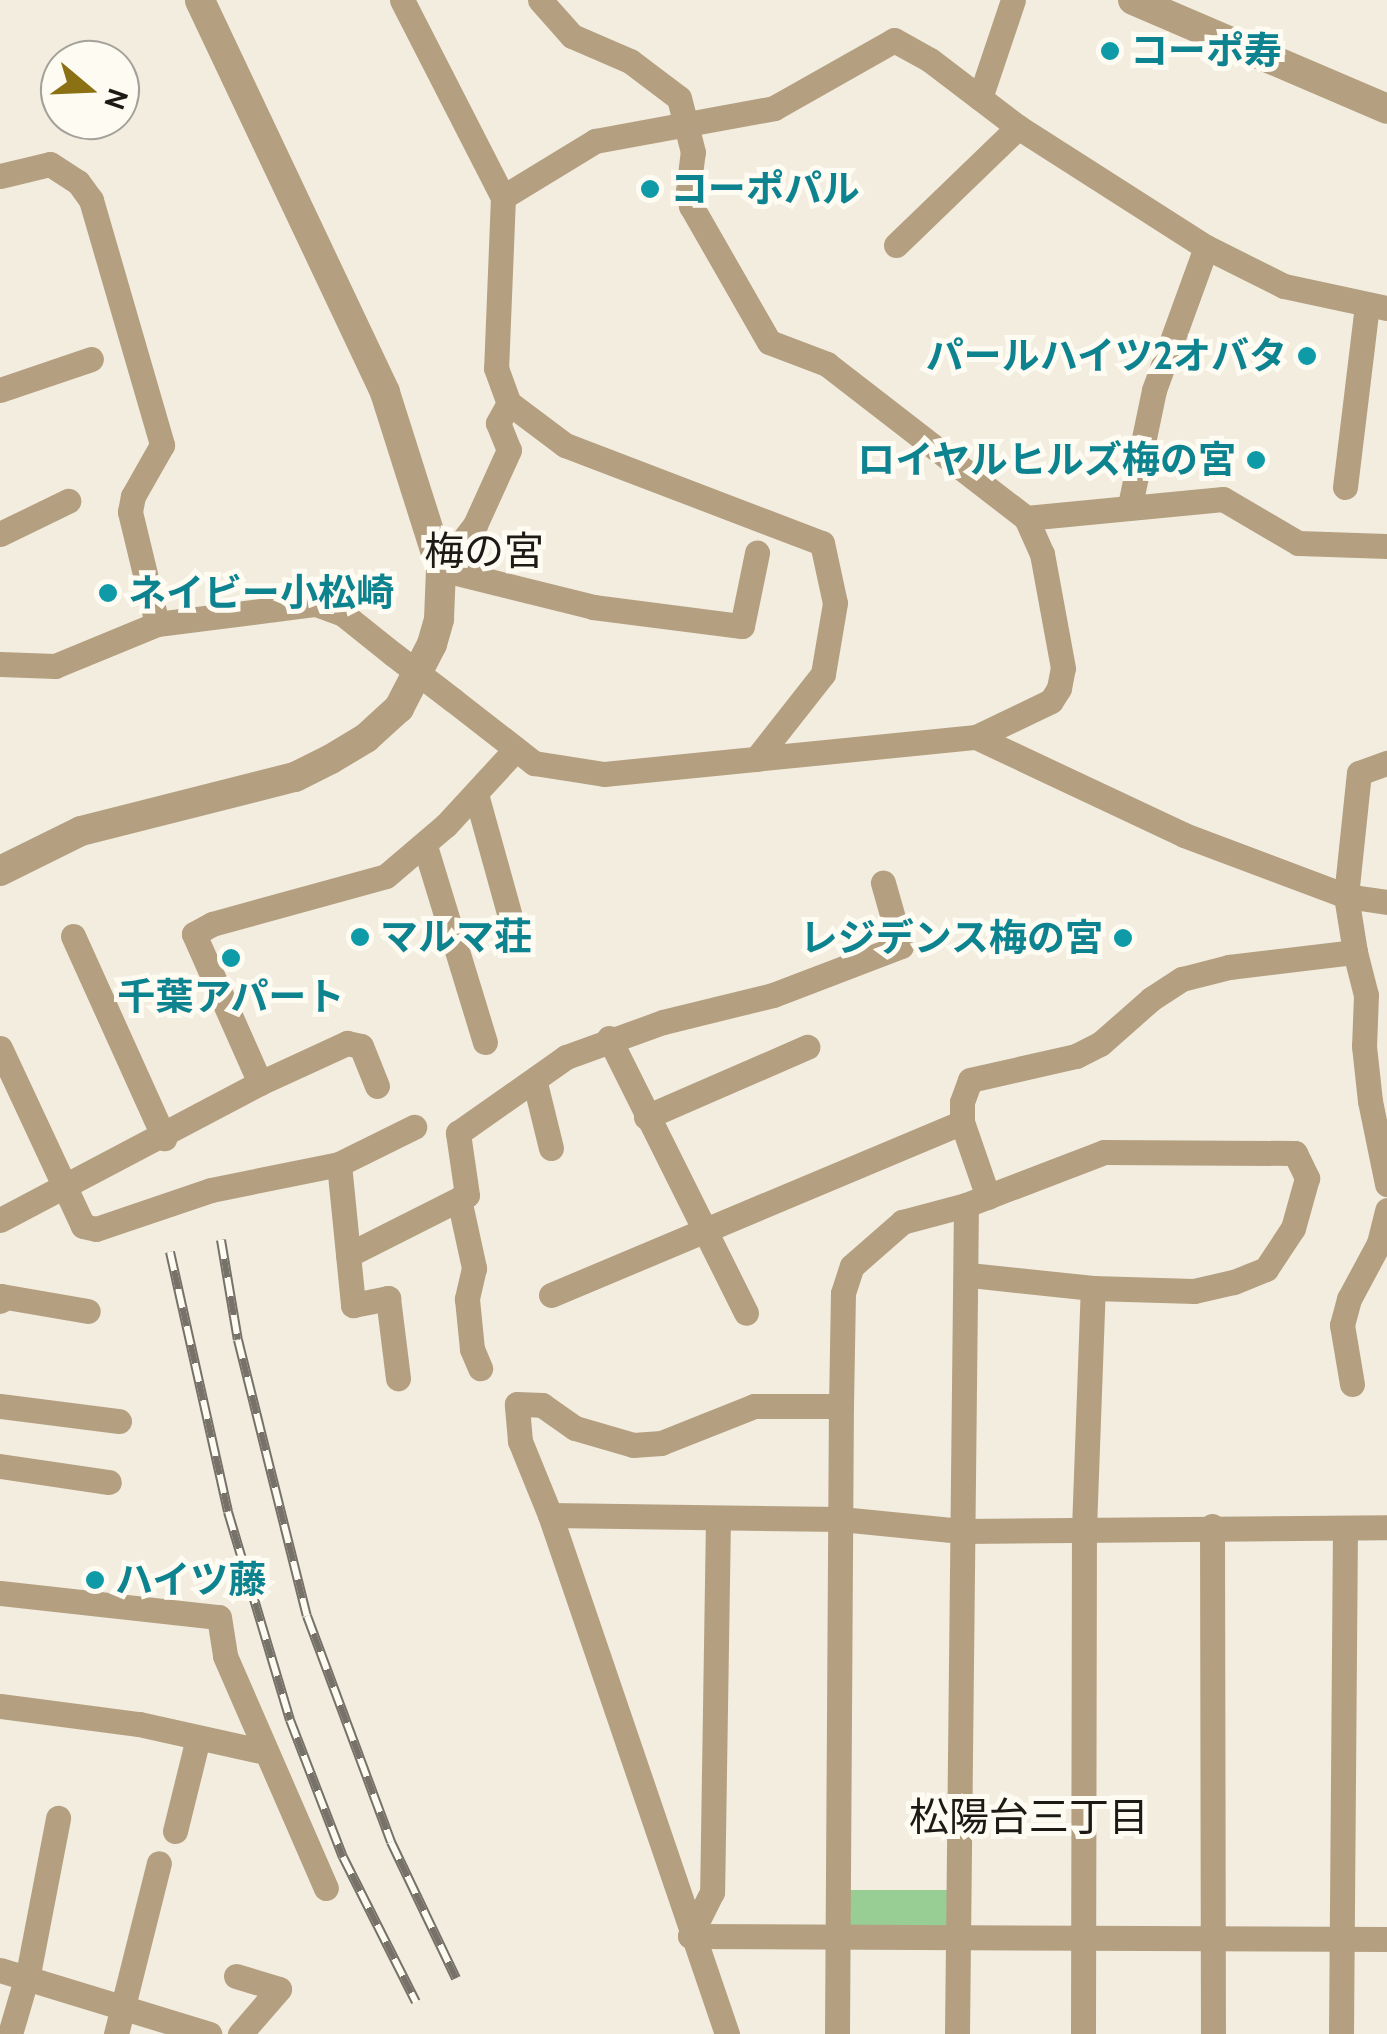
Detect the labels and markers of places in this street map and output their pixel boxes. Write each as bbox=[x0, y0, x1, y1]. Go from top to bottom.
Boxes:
place label: コーポ寿 bbox=[1130, 28, 1282, 74]
marker: コーポ寿 bbox=[1099, 40, 1121, 62]
place label: コーポパル bbox=[670, 166, 860, 212]
marker: コーポパル bbox=[639, 178, 661, 200]
place label: パールハイツ2オバタ bbox=[925, 333, 1287, 379]
marker: パールハイツ2オバタ bbox=[1296, 345, 1318, 367]
place label: ロイヤルヒルズ梅の宮 bbox=[856, 437, 1236, 483]
marker: ロイヤルヒルズ梅の宮 bbox=[1245, 449, 1267, 471]
place label: ネイビー小松崎 bbox=[128, 570, 394, 616]
marker: ネイビー小松崎 bbox=[97, 582, 119, 604]
place label: マルマ荘 bbox=[380, 914, 532, 960]
place label: レジデンス梅の宮 bbox=[799, 915, 1103, 961]
marker: マルマ荘 bbox=[349, 926, 371, 948]
marker: レジデンス梅の宮 bbox=[1112, 927, 1134, 949]
marker: 千葉アパート bbox=[220, 947, 242, 969]
place label: 千葉アパート bbox=[117, 974, 345, 1020]
place label: ハイツ藤 bbox=[115, 1557, 267, 1603]
marker: ハイツ藤 bbox=[84, 1569, 106, 1591]

